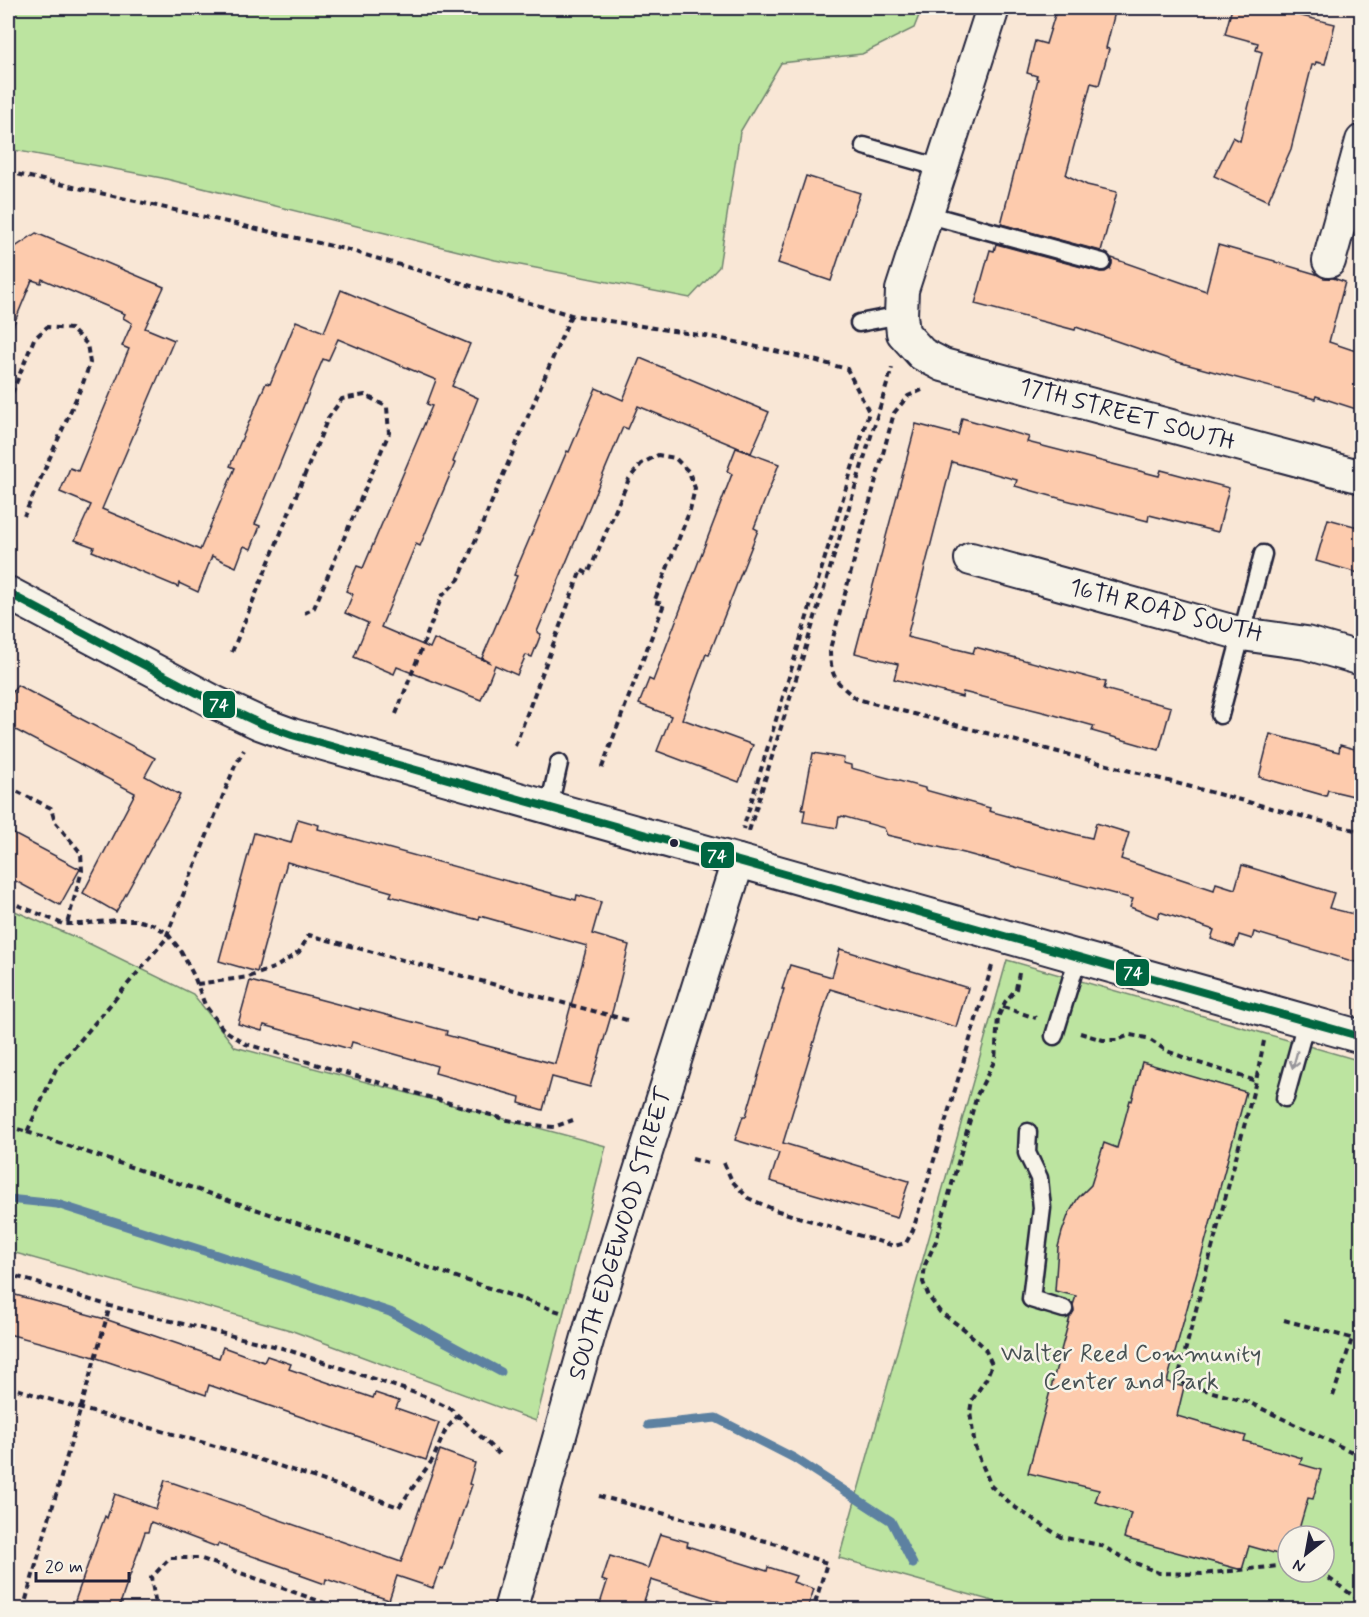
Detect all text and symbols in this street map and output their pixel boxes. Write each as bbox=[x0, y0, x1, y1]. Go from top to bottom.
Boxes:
street label: 17TH STREET SOUTH bbox=[1016, 371, 1239, 459]
street label: 16TH ROAD SOUTH bbox=[1066, 572, 1266, 650]
line badge: 74 bbox=[202, 690, 236, 719]
text: 74 bbox=[209, 695, 229, 716]
unlabelled marker bbox=[668, 837, 680, 849]
line badge: 74 bbox=[700, 841, 735, 869]
text: 74 bbox=[707, 846, 727, 867]
line badge: 74 bbox=[1115, 958, 1150, 987]
text: 74 bbox=[1123, 963, 1143, 984]
one-way arrow bbox=[1289, 1050, 1301, 1069]
street label: SOUTH EDGEWOOD STREET bbox=[562, 1084, 680, 1384]
park label: Walter Reed Community Center and Park bbox=[1001, 1339, 1261, 1398]
north arrow bbox=[1276, 1524, 1336, 1584]
scale bar bbox=[36, 1545, 129, 1583]
text: N bbox=[1289, 1554, 1309, 1577]
text: 20 m bbox=[45, 1555, 83, 1579]

